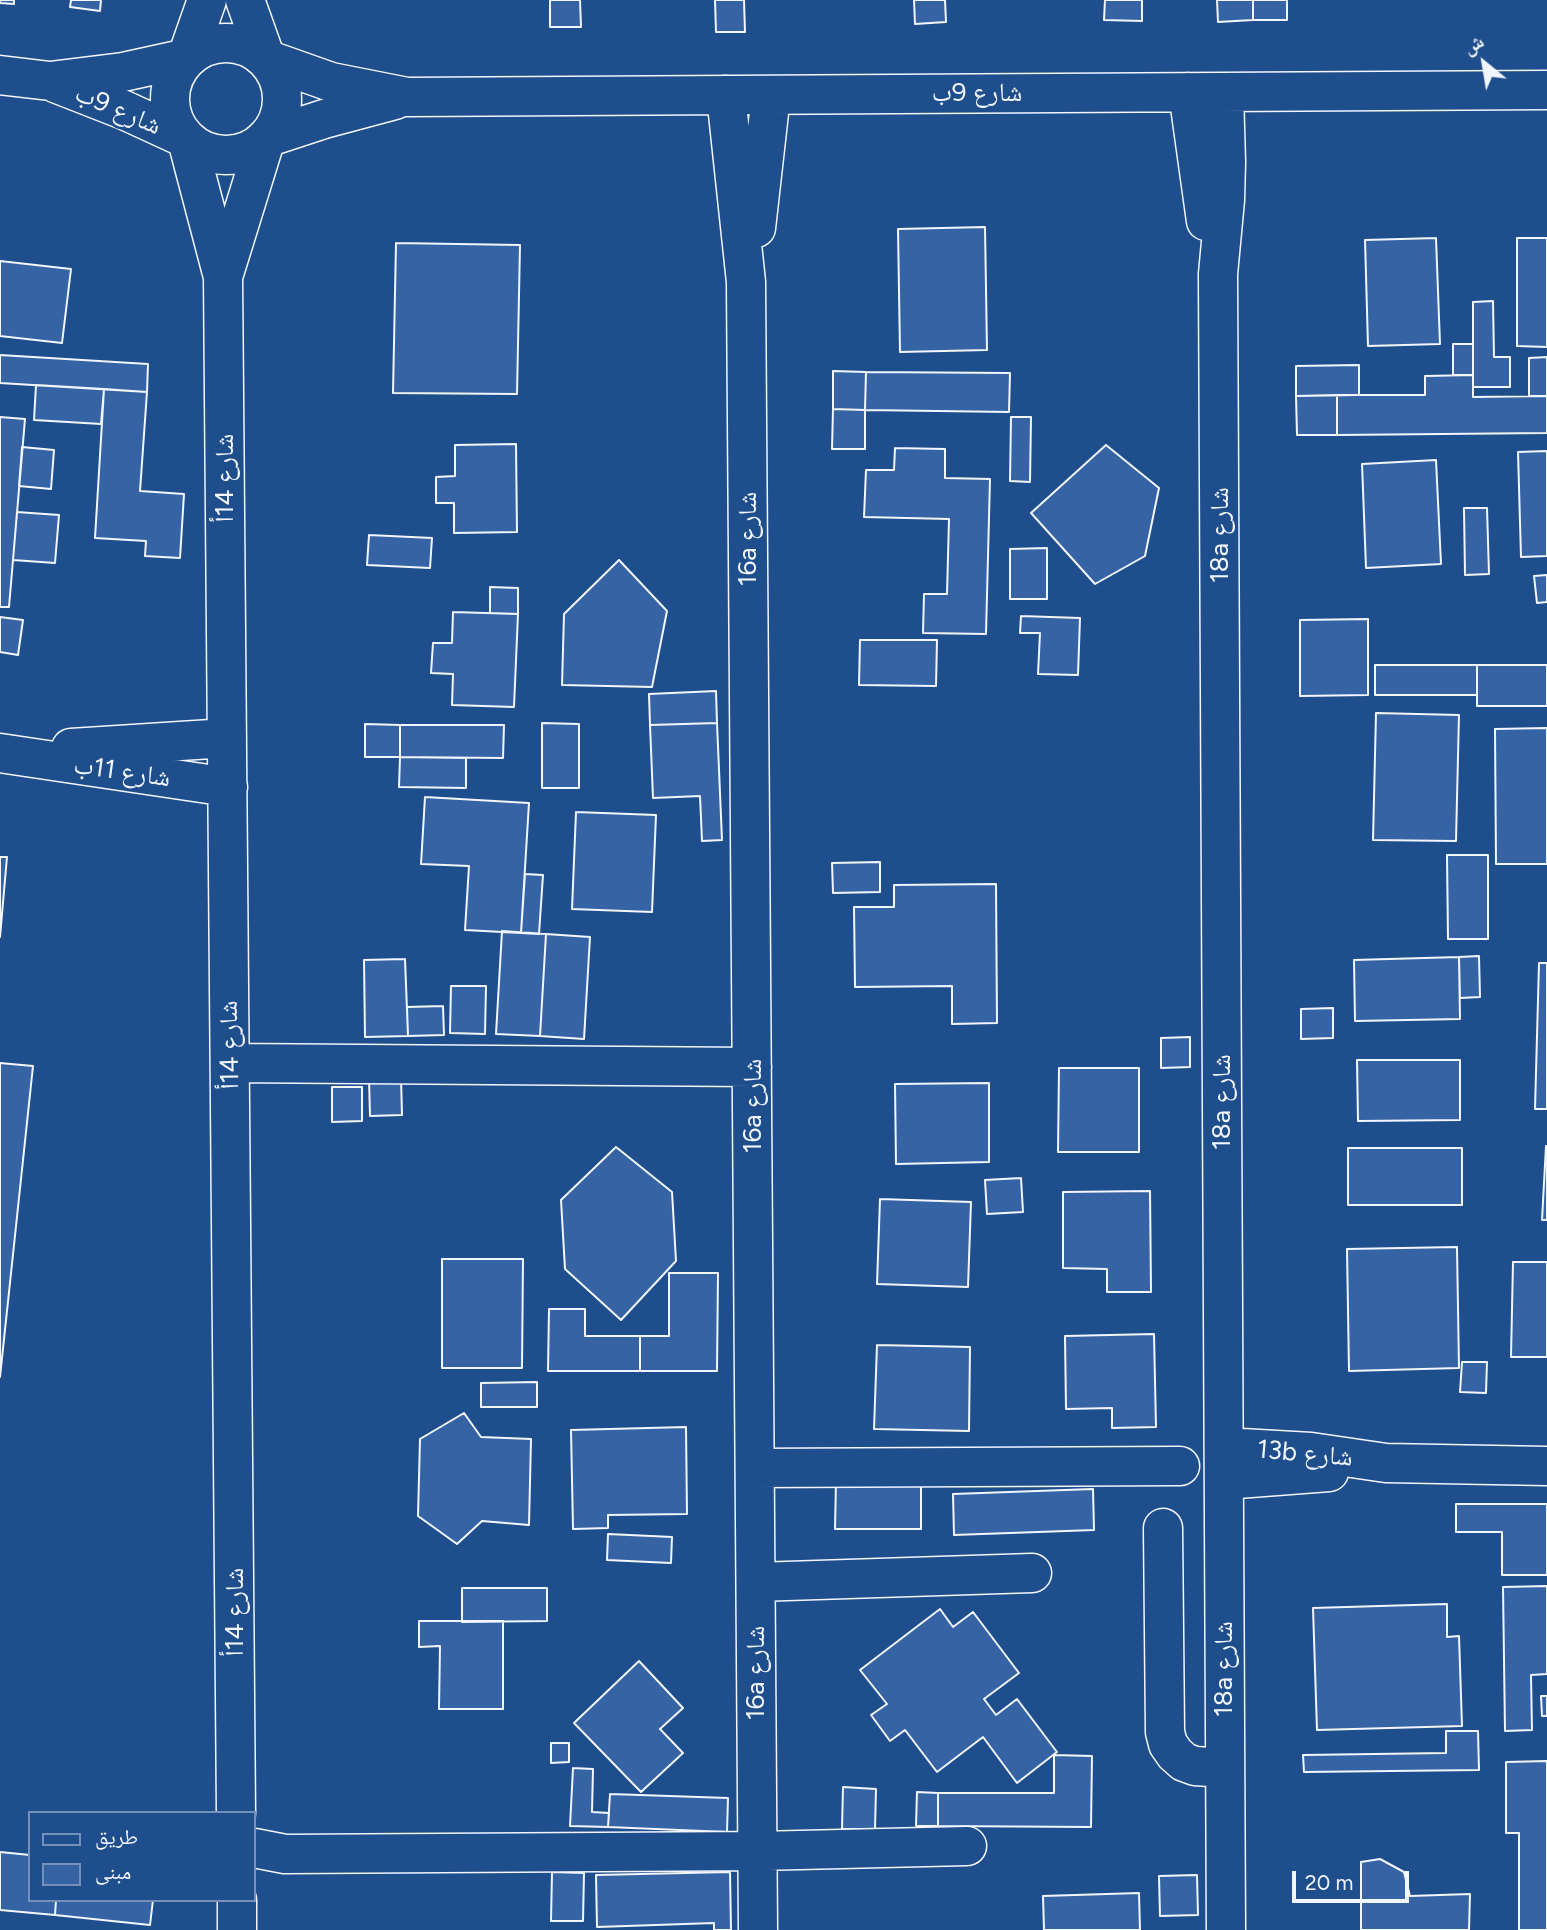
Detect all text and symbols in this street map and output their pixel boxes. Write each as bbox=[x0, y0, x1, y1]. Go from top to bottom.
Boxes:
north arrow bbox=[1449, 28, 1519, 98]
text: ش bbox=[1459, 29, 1488, 59]
street label: شارع 9ب bbox=[932, 77, 1022, 109]
street label: شارع 9ب bbox=[70, 78, 166, 142]
street label: شارع 14أ bbox=[209, 434, 241, 522]
street label: 18a شارع bbox=[1204, 487, 1236, 583]
street label: 16a شارع bbox=[732, 492, 764, 586]
street label: شارع 11ب bbox=[72, 750, 172, 794]
street label: شارع 14أ bbox=[214, 1000, 246, 1090]
street label: 18a شارع bbox=[1206, 1054, 1238, 1150]
street label: 16a شارع bbox=[737, 1059, 769, 1153]
street label: 13b شارع bbox=[1256, 1434, 1354, 1474]
street label: شارع 14أ bbox=[219, 1568, 251, 1656]
street label: 18a شارع bbox=[1208, 1621, 1240, 1717]
street label: 16a شارع bbox=[740, 1626, 772, 1720]
legend bbox=[28, 1811, 256, 1902]
text: طريق bbox=[95, 1824, 138, 1849]
scale bar bbox=[1295, 1856, 1412, 1900]
text: مبنى bbox=[95, 1859, 131, 1884]
text: 20 m bbox=[1305, 1870, 1353, 1895]

